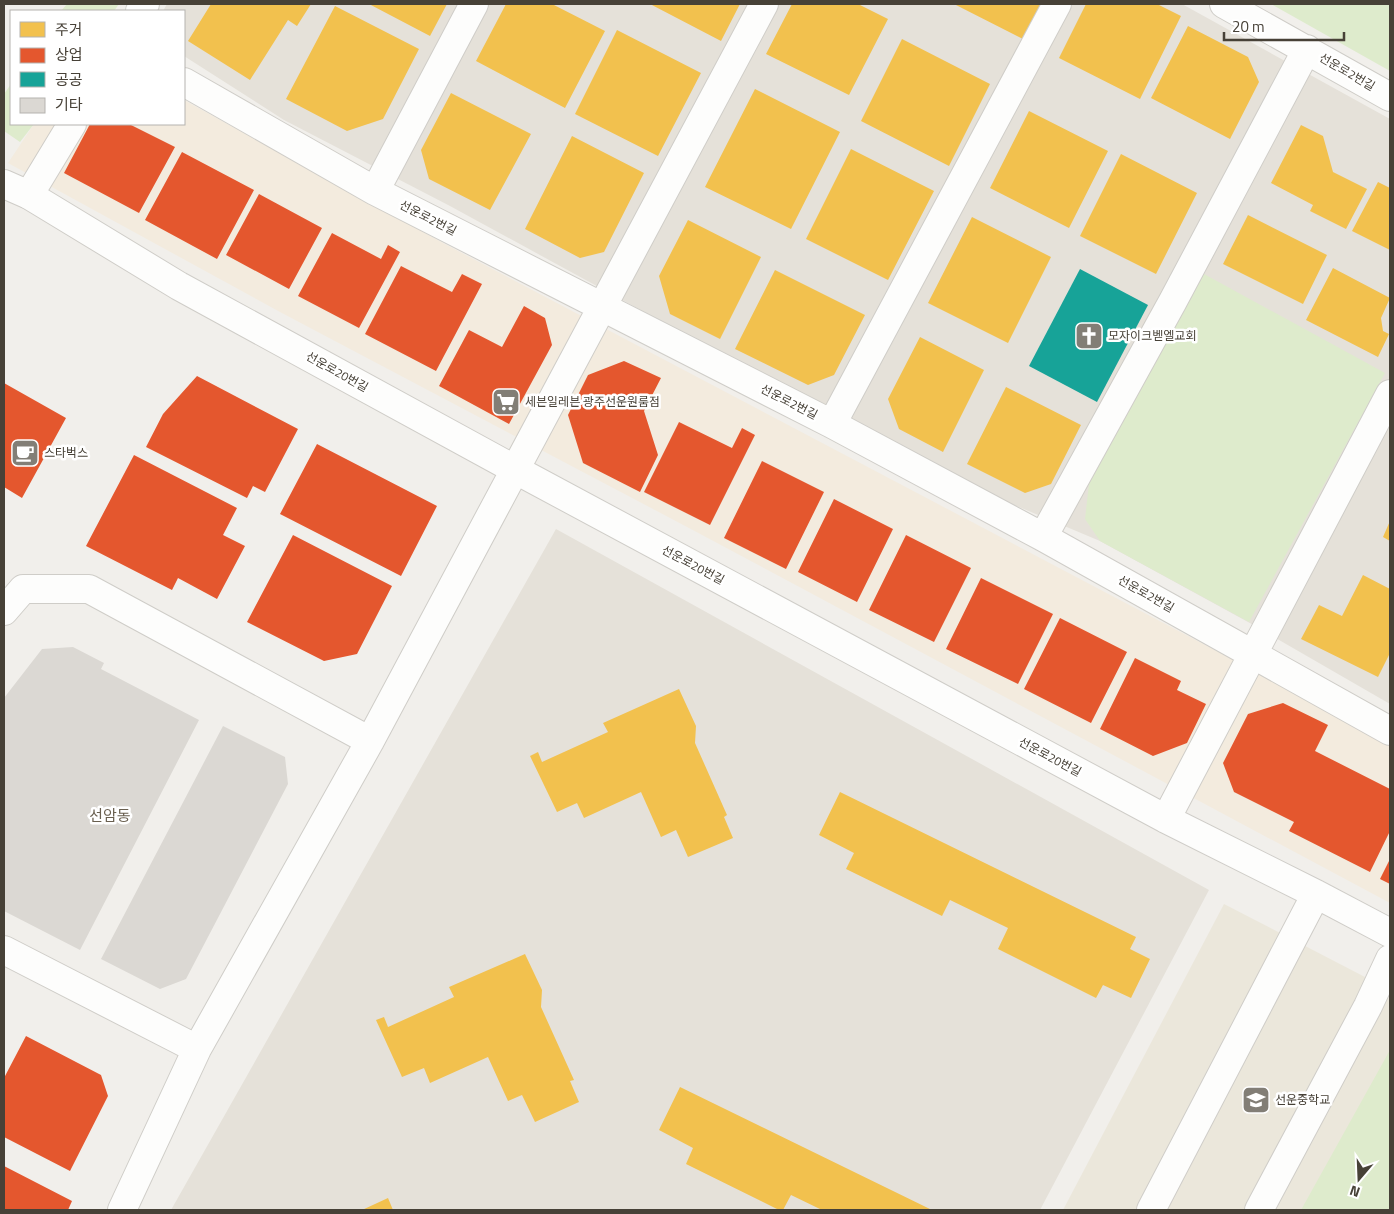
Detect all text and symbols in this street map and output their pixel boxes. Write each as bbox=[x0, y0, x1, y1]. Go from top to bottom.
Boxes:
legend bbox=[10, 10, 185, 125]
scale bar bbox=[1224, 10, 1344, 42]
text: 20 m bbox=[1232, 15, 1265, 38]
text: 주거 bbox=[55, 18, 83, 41]
text: 상업 bbox=[55, 43, 83, 66]
street label: 선운로2번길 bbox=[1316, 48, 1379, 95]
text: 공공 bbox=[55, 68, 83, 91]
text: 기타 bbox=[55, 93, 83, 116]
street label: 선운로2번길 bbox=[396, 195, 460, 240]
church icon: 모자이크벧엘교회 bbox=[1074, 321, 1104, 351]
place label: 모자이크벧엘교회 bbox=[1108, 326, 1196, 345]
street label: 선운로20번길 bbox=[303, 347, 372, 397]
street label: 선운로2번길 bbox=[757, 379, 821, 424]
supermarket icon: 세븐일레븐 광주선운원룸점 bbox=[491, 387, 521, 417]
place label: 세븐일레븐 광주선운원룸점 bbox=[525, 392, 660, 411]
cafe icon: 스타벅스 bbox=[10, 438, 40, 468]
place label: 스타벅스 bbox=[44, 443, 88, 462]
street label: 선운로20번길 bbox=[658, 540, 728, 589]
street label: 선운로2번길 bbox=[1115, 570, 1178, 617]
street label: 선운로20번길 bbox=[1015, 732, 1085, 781]
district label: 선암동 bbox=[89, 804, 131, 827]
school or university icon: 선운중학교 bbox=[1241, 1085, 1271, 1115]
place label: 선운중학교 bbox=[1275, 1090, 1330, 1109]
north arrow bbox=[1334, 1154, 1384, 1204]
text: N bbox=[1347, 1180, 1363, 1203]

